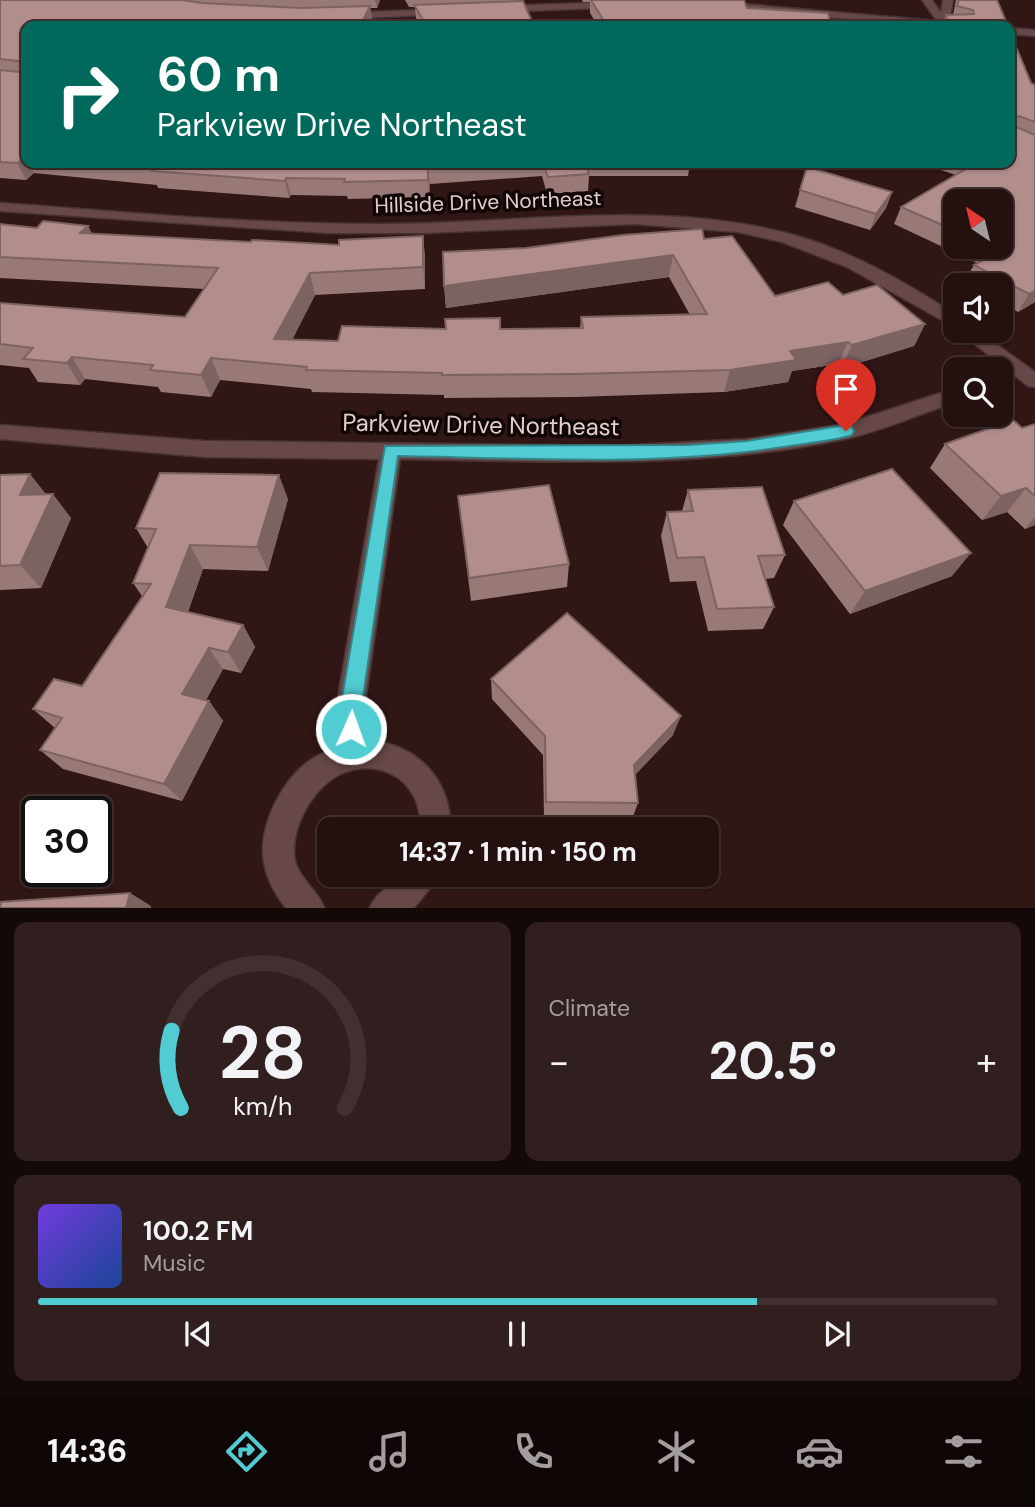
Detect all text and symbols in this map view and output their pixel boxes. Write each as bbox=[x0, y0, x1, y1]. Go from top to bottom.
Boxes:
text: 60 m bbox=[157, 42, 280, 106]
icon: right bbox=[42, 49, 133, 140]
text: Parkview Drive Northeast bbox=[157, 104, 527, 146]
street label: Hillside Drive Northeast bbox=[374, 184, 602, 220]
north arrow bbox=[943, 189, 1013, 259]
map controls bbox=[943, 189, 1013, 427]
button: sound bbox=[943, 273, 1013, 343]
button: search bbox=[943, 357, 1013, 427]
pin bbox=[816, 359, 876, 431]
icon: arrive bbox=[827, 370, 865, 408]
street label: Parkview Drive Northeast bbox=[342, 407, 620, 442]
position arrow bbox=[314, 692, 388, 766]
speed limit sign: 30 bbox=[21, 796, 112, 887]
text: 14:37 · 1 min · 150 m bbox=[399, 835, 637, 869]
text: Climate bbox=[549, 993, 630, 1023]
text: 28 bbox=[218, 1006, 306, 1101]
text: 20.5° bbox=[708, 1027, 837, 1095]
text: − bbox=[549, 1037, 569, 1087]
text: + bbox=[976, 1037, 997, 1087]
text: km/h bbox=[233, 1089, 292, 1122]
text: 100.2 FM bbox=[143, 1214, 253, 1248]
text: Music bbox=[143, 1248, 206, 1278]
icon: previous bbox=[179, 1315, 217, 1353]
icon: pause bbox=[498, 1315, 536, 1353]
icon: next bbox=[818, 1315, 856, 1353]
icon: directions bbox=[222, 1427, 271, 1476]
icon: music bbox=[365, 1427, 414, 1476]
icon: phone bbox=[509, 1427, 558, 1476]
icon: climate bbox=[652, 1427, 701, 1476]
icon: car bbox=[795, 1427, 844, 1476]
icon: filters bbox=[939, 1427, 988, 1476]
text: 14:36 bbox=[47, 1430, 127, 1472]

